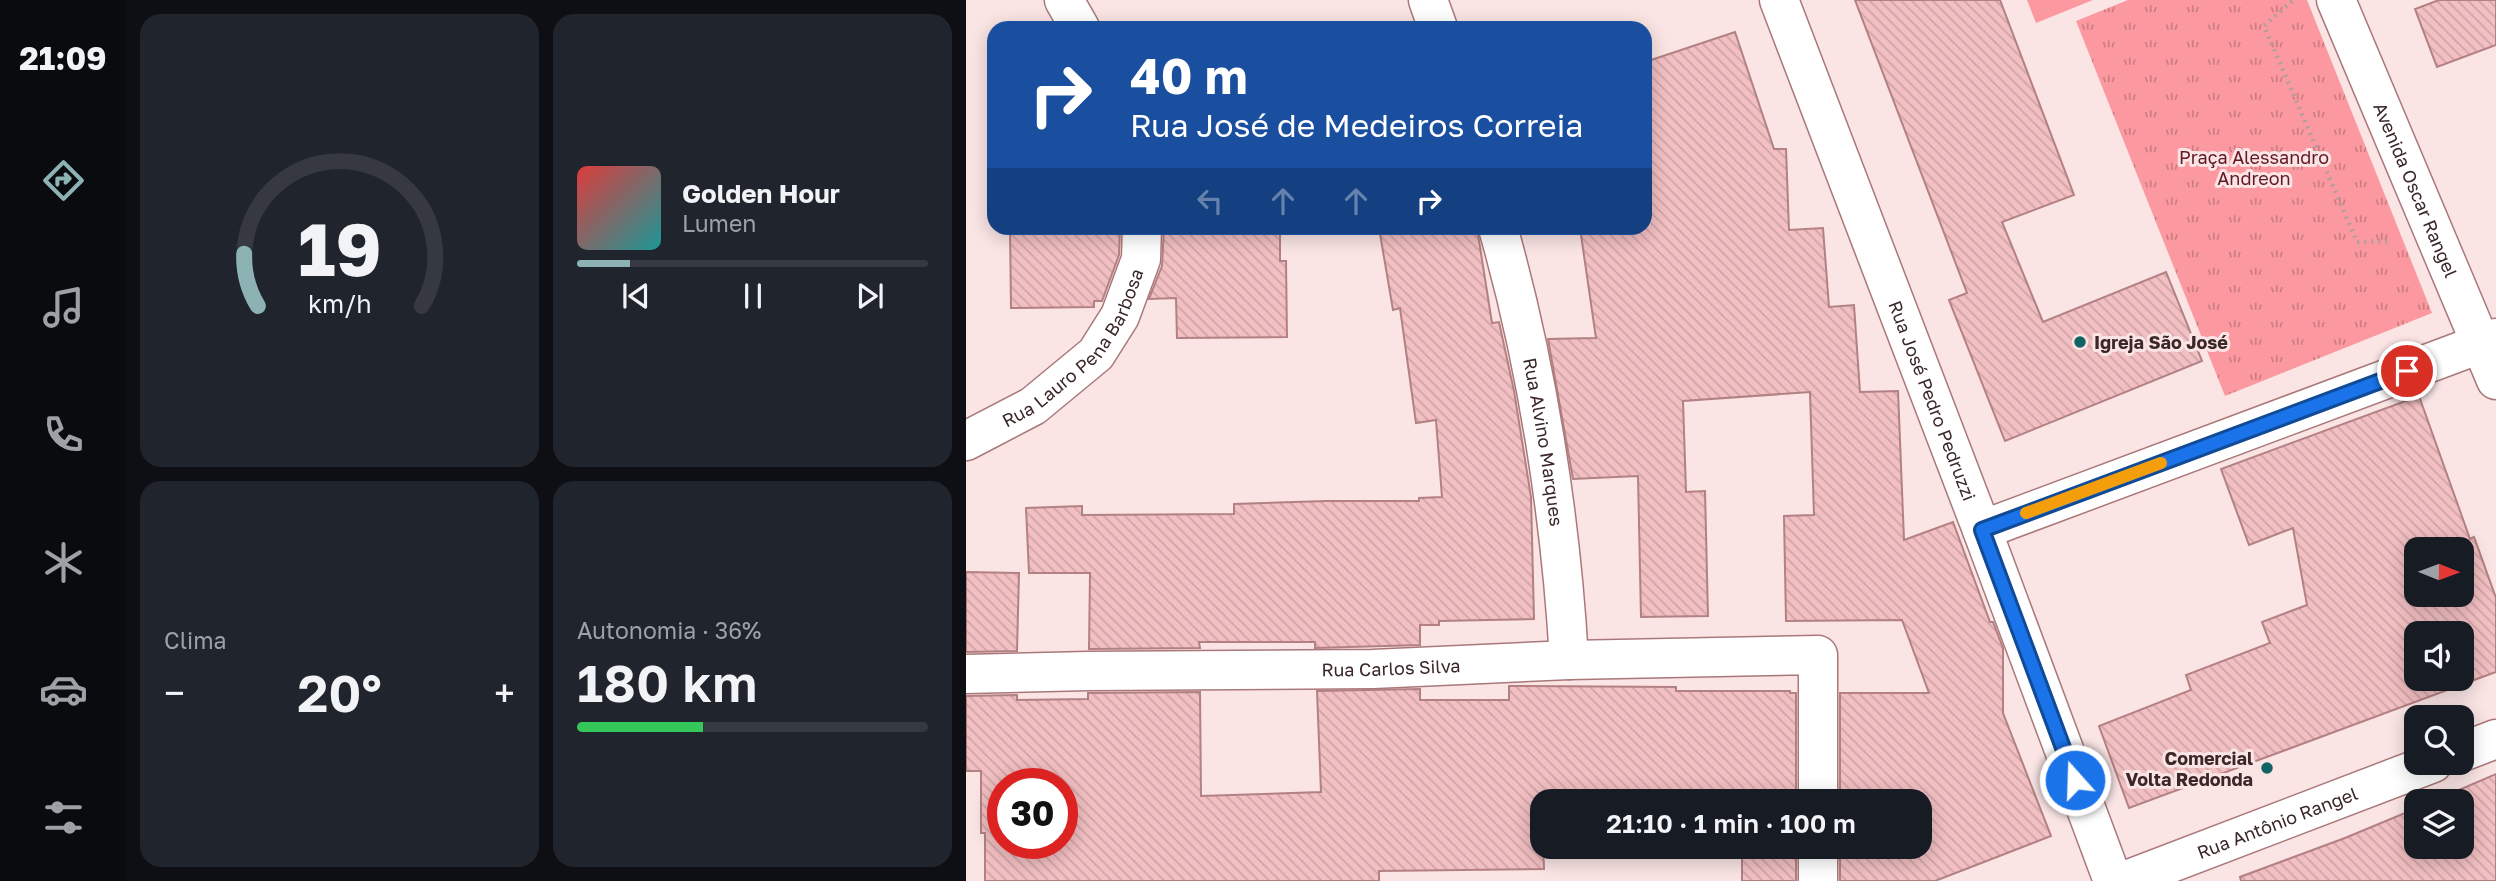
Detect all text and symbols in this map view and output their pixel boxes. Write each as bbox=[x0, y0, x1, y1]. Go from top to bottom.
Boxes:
text: 21:09 bbox=[19, 39, 107, 77]
text: 40 m bbox=[1130, 46, 1248, 105]
icon: right bbox=[1015, 49, 1106, 140]
street label: Avenida Oscar Rangel bbox=[2369, 99, 2463, 281]
text: Rua José de Medeiros Correia bbox=[1130, 106, 1583, 144]
park label: Praça Alessandro Andreon bbox=[2179, 146, 2329, 189]
icon: directions bbox=[39, 156, 88, 205]
text: Golden Hour bbox=[682, 178, 840, 209]
icon: left bbox=[1191, 182, 1229, 220]
icon: ahead bbox=[1264, 182, 1302, 220]
icon: ahead bbox=[1337, 182, 1375, 220]
icon: right bbox=[1410, 182, 1448, 220]
text: 19 bbox=[298, 206, 381, 293]
text: Lumen bbox=[682, 209, 756, 237]
street label: Rua Lauro Pena Barbosa bbox=[998, 266, 1147, 431]
icon: previous bbox=[617, 277, 655, 315]
icon: pause bbox=[734, 277, 772, 315]
icon: next bbox=[851, 277, 889, 315]
icon: music bbox=[39, 283, 88, 332]
text: km/h bbox=[308, 288, 371, 319]
street label: Rua José Pedro Pedruzzi bbox=[1884, 297, 1981, 504]
place label: Igreja São José bbox=[2094, 331, 2228, 353]
marker: Igreja São José bbox=[2072, 334, 2088, 350]
pin bbox=[2377, 341, 2437, 401]
icon: arrive bbox=[2388, 352, 2426, 390]
street label: Rua Alvino Marques bbox=[1519, 356, 1568, 527]
icon: phone bbox=[39, 410, 88, 459]
north arrow bbox=[2404, 537, 2474, 607]
map controls bbox=[2404, 537, 2474, 859]
icon: climate bbox=[39, 538, 88, 587]
text: Autonomia · 36% bbox=[577, 616, 761, 644]
button: sound bbox=[2404, 621, 2474, 691]
text: Clima bbox=[164, 626, 227, 654]
text: 180 km bbox=[577, 651, 758, 713]
street label: Rua Carlos Silva bbox=[1321, 654, 1461, 680]
text: 20° bbox=[297, 661, 382, 723]
icon: car bbox=[39, 665, 88, 714]
text: − bbox=[164, 670, 185, 715]
text: + bbox=[494, 670, 515, 715]
button: search bbox=[2404, 705, 2474, 775]
position arrow bbox=[2038, 743, 2112, 817]
place label: Comercial Volta Redonda bbox=[2126, 747, 2253, 790]
marker: Comercial Volta Redonda bbox=[2259, 760, 2275, 776]
speed limit sign: 30 bbox=[987, 768, 1078, 859]
street label: Rua Antônio Rangel bbox=[2194, 782, 2361, 863]
button: layers bbox=[2404, 789, 2474, 859]
icon: filters bbox=[39, 793, 88, 842]
text: 21:10 · 1 min · 100 m bbox=[1606, 808, 1856, 839]

